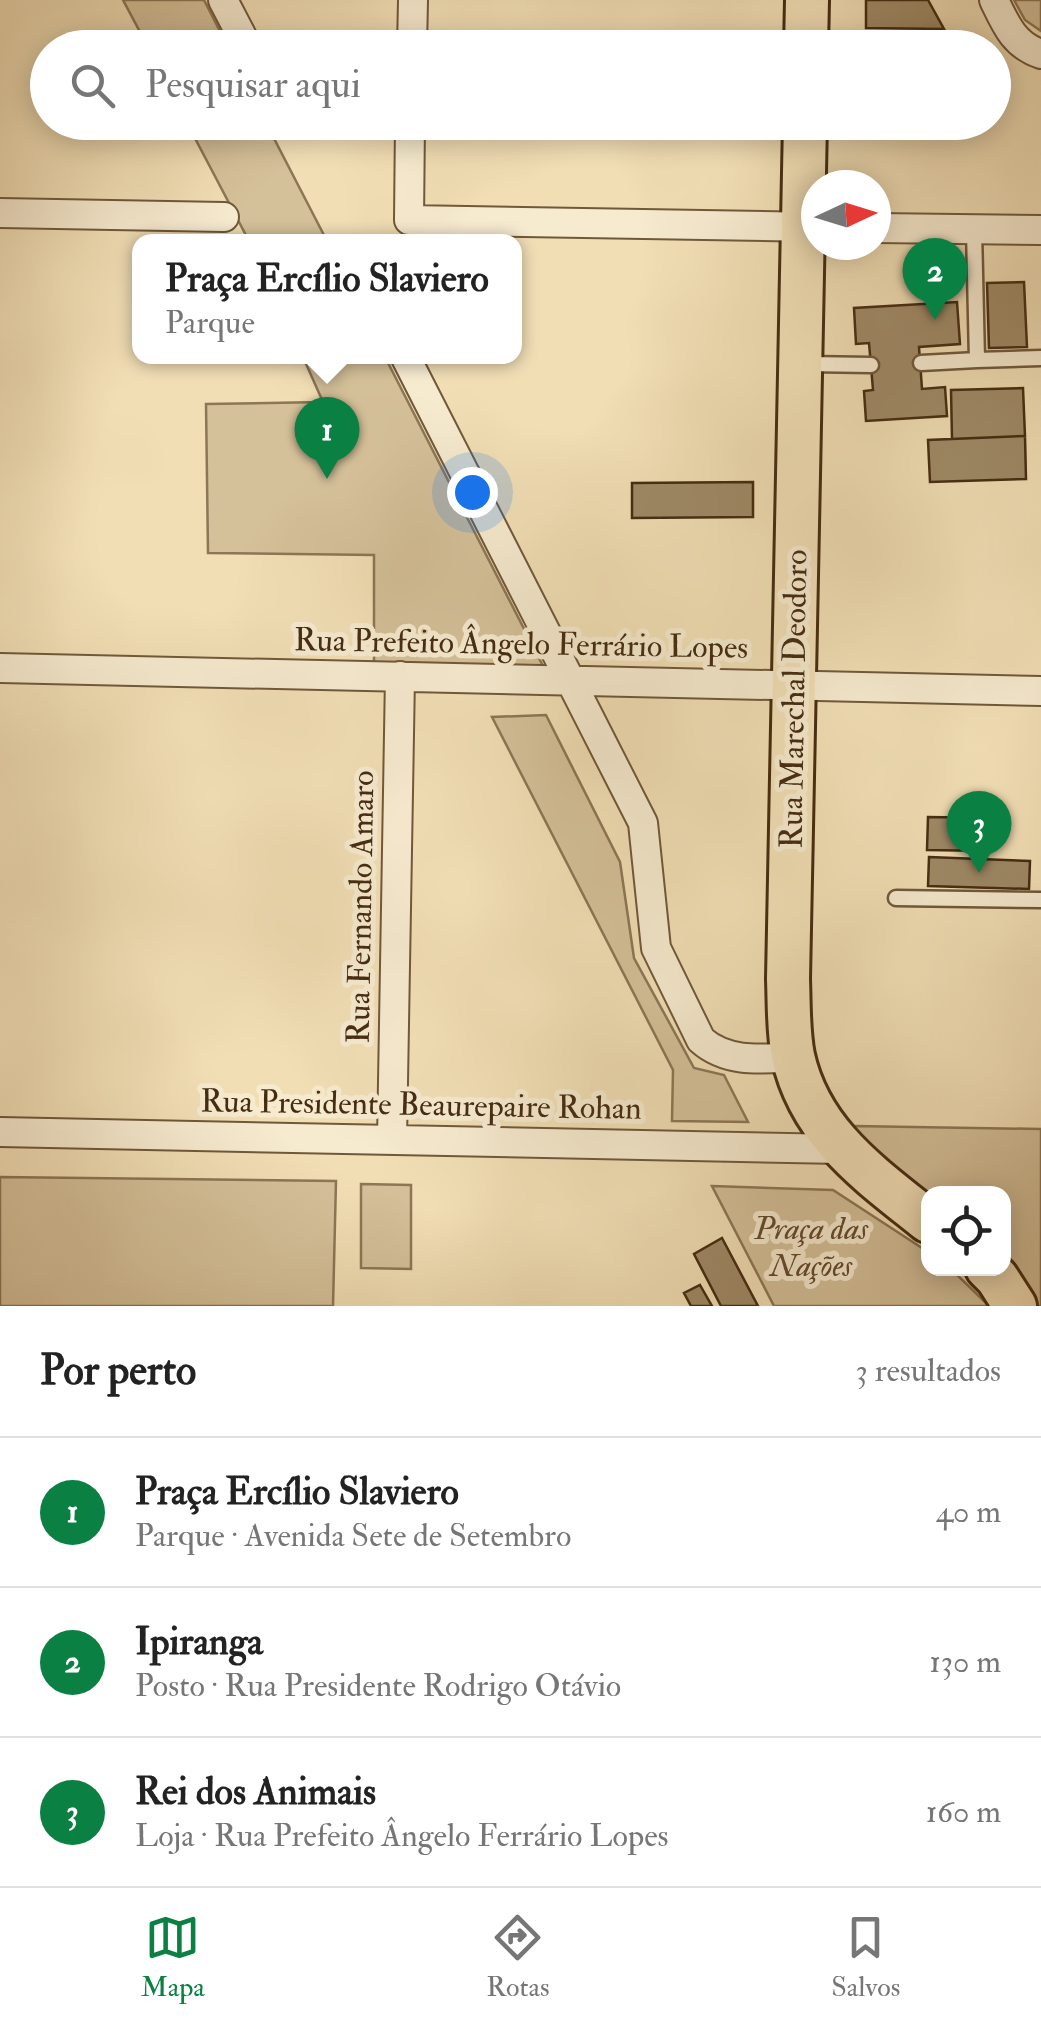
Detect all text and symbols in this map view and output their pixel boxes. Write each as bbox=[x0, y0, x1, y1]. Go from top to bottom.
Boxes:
search box bbox=[30, 30, 1011, 140]
icon: search bbox=[65, 58, 120, 113]
text: Pesquisar aqui bbox=[145, 61, 361, 109]
north arrow bbox=[801, 170, 891, 260]
popup bbox=[132, 234, 522, 364]
pin: 2 bbox=[902, 238, 968, 320]
text: Praça Ercílio Slaviero bbox=[165, 255, 489, 303]
text: Parque bbox=[165, 303, 255, 343]
pin: 1 bbox=[294, 396, 360, 479]
your location bbox=[447, 467, 498, 518]
street label: Rua Marechal Deodoro bbox=[771, 549, 817, 849]
street label: Rua Prefeito Ângelo Ferrário Lopes bbox=[293, 620, 749, 668]
street label: Rua Fernando Amaro bbox=[339, 770, 383, 1044]
pin: 3 bbox=[946, 790, 1012, 873]
street label: Rua Presidente Beaurepaire Rohan bbox=[200, 1081, 642, 1129]
map controls bbox=[921, 1186, 1011, 1276]
button: locate bbox=[921, 1186, 1011, 1276]
park label: Praça das Nações bbox=[753, 1209, 869, 1286]
text: Por perto bbox=[40, 1345, 196, 1397]
text: 3 resultados bbox=[856, 1351, 1001, 1391]
text: Praça Ercílio Slaviero bbox=[135, 1468, 459, 1516]
text: 1 bbox=[67, 1492, 78, 1532]
text: 40 m bbox=[936, 1492, 1001, 1532]
text: Parque · Avenida Sete de Setembro bbox=[135, 1516, 571, 1556]
text: Ipiranga bbox=[135, 1618, 263, 1666]
text: 2 bbox=[64, 1642, 81, 1682]
text: 130 m bbox=[929, 1642, 1001, 1682]
text: Posto · Rua Presidente Rodrigo Otávio bbox=[135, 1666, 621, 1706]
text: Rei dos Animais bbox=[135, 1768, 376, 1816]
text: 3 bbox=[66, 1792, 79, 1832]
text: 160 m bbox=[926, 1792, 1001, 1832]
text: Loja · Rua Prefeito Ângelo Ferrário Lopes bbox=[135, 1816, 669, 1856]
tab: Mapa bbox=[141, 1910, 205, 2005]
tab: Rotas bbox=[486, 1910, 550, 2005]
tab: Salvos bbox=[831, 1910, 900, 2005]

